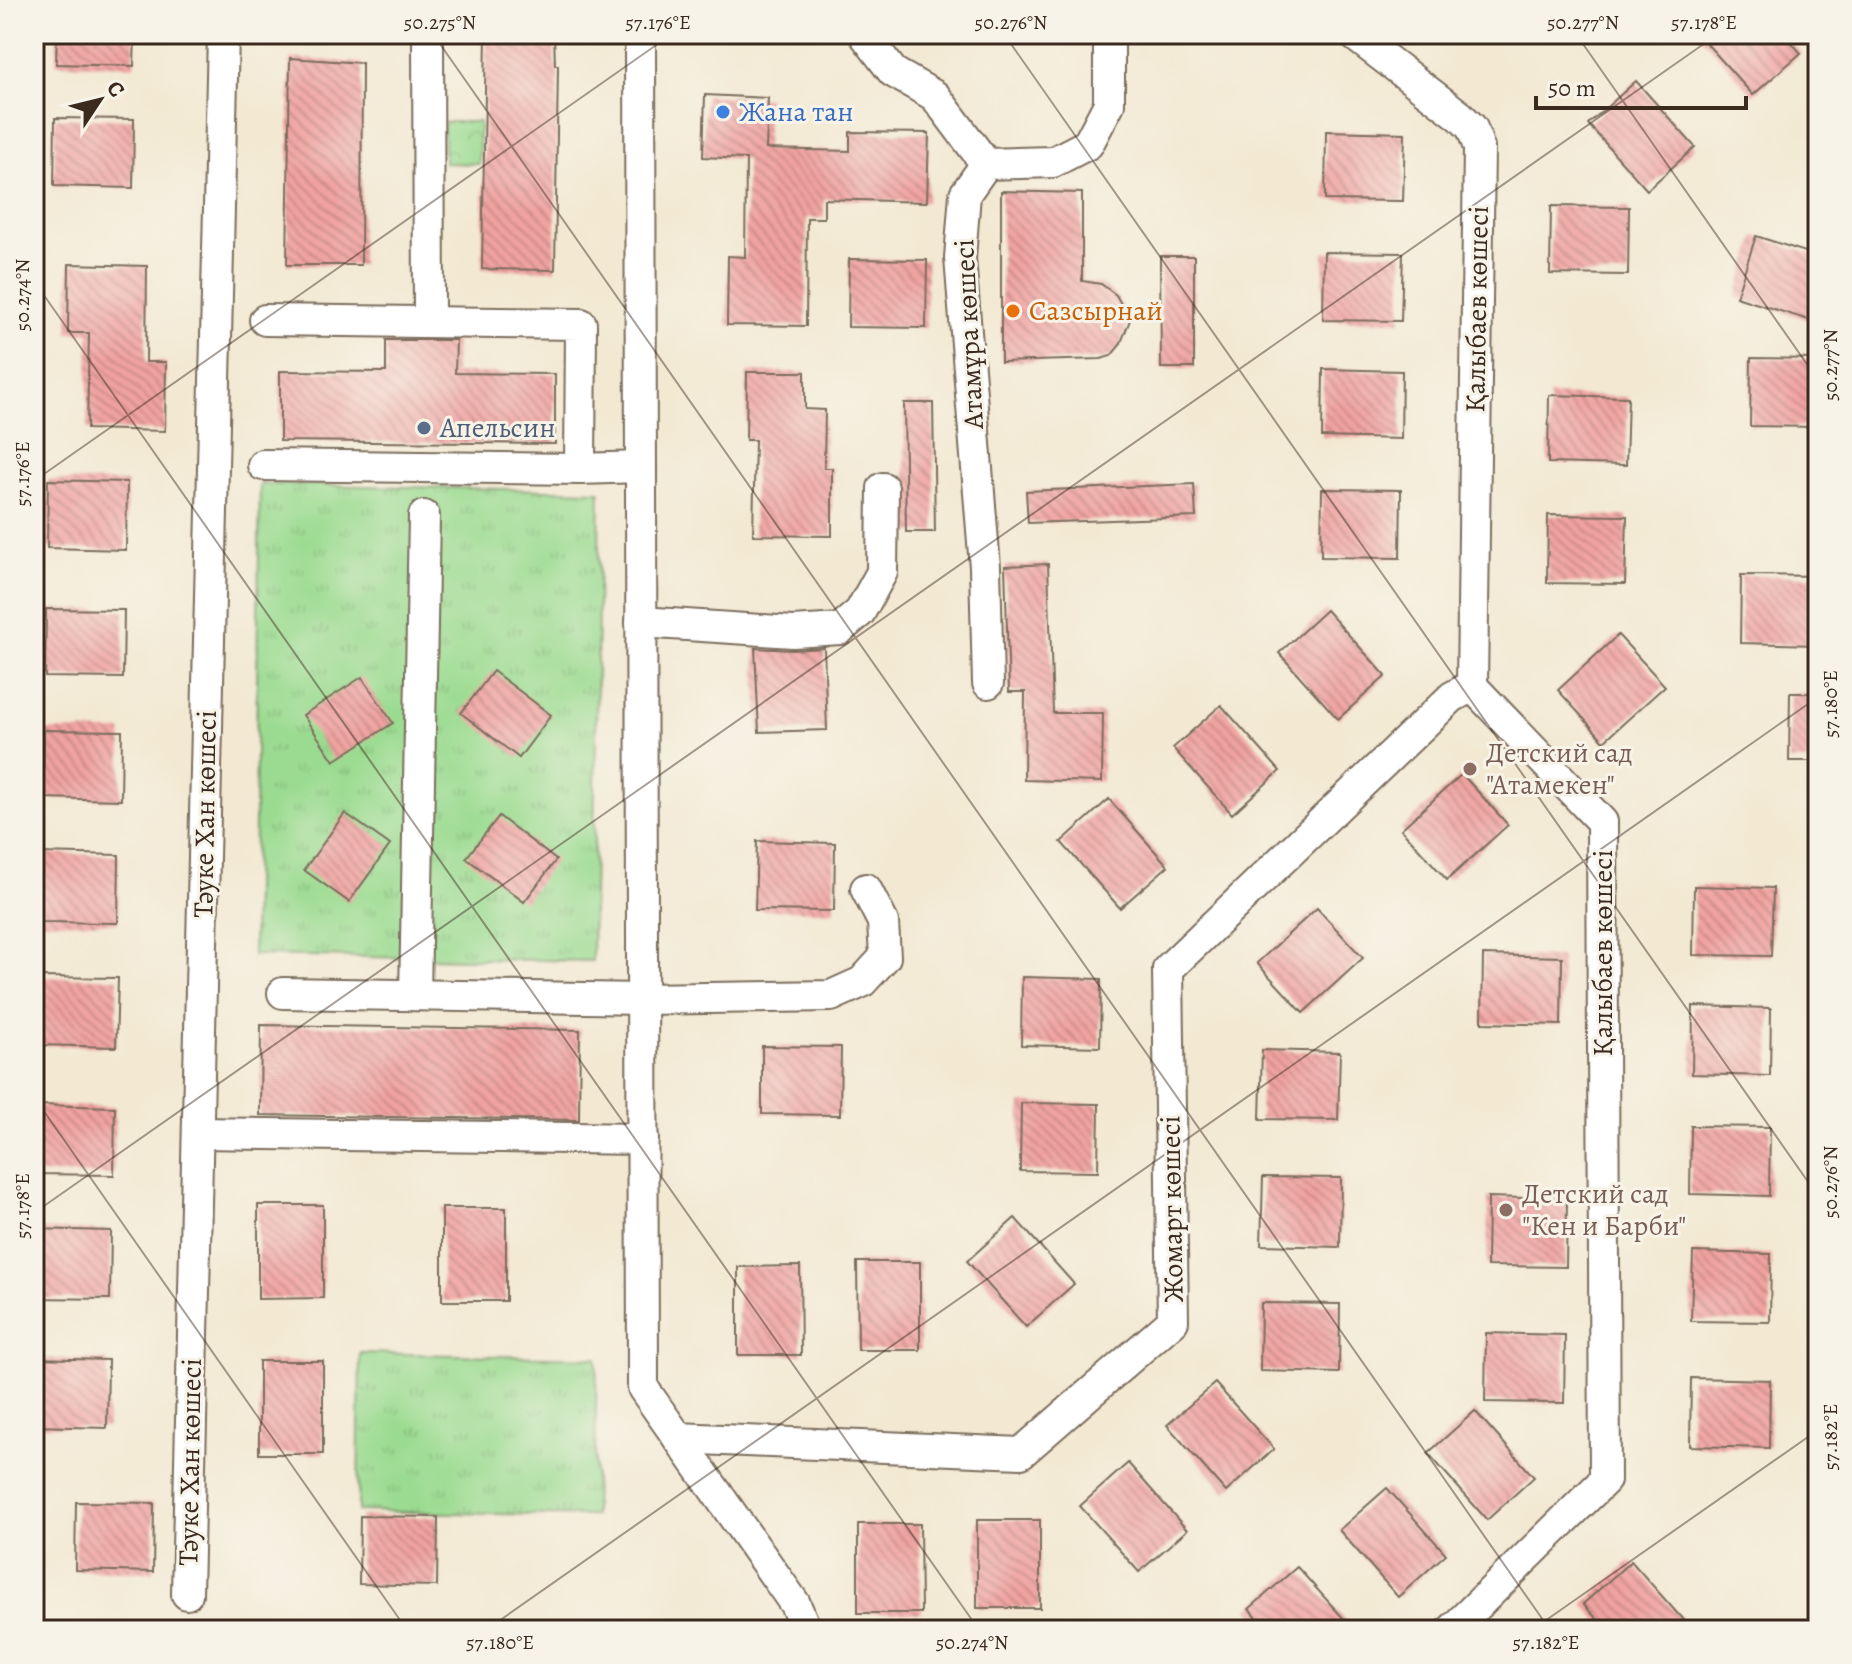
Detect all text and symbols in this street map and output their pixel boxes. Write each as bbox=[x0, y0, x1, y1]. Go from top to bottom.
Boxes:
text: 50.275°N bbox=[404, 9, 476, 36]
text: 57.176°E bbox=[625, 9, 691, 36]
text: 50.276°N bbox=[975, 9, 1047, 36]
text: 50.277°N bbox=[1547, 9, 1619, 36]
text: 57.178°E bbox=[1671, 9, 1737, 36]
north arrow bbox=[60, 60, 140, 140]
scale bar bbox=[1536, 60, 1746, 110]
text: 50 m bbox=[1548, 72, 1596, 104]
text: С bbox=[99, 75, 132, 103]
place label: Жана тан bbox=[739, 93, 854, 131]
marker: Жана тан bbox=[714, 103, 732, 121]
street label: Қалыбаев көшесі bbox=[1456, 205, 1498, 413]
street label: Атамұра көшесі bbox=[945, 238, 993, 431]
text: 50.274°N bbox=[9, 259, 36, 331]
place label: Сазсырнай bbox=[1029, 292, 1163, 330]
marker: Сазсырнай bbox=[1004, 302, 1022, 320]
text: 50.277°N bbox=[1817, 329, 1844, 401]
place label: Апельсин bbox=[439, 409, 555, 447]
marker: Апельсин bbox=[415, 419, 433, 437]
text: 57.176°E bbox=[9, 441, 36, 507]
text: 57.180°E bbox=[1817, 670, 1844, 738]
street label: Тәуке Хан көшесі bbox=[184, 710, 226, 918]
place label: Детский сад "Атамекен" bbox=[1486, 734, 1633, 804]
marker: Детский сад "Атамекен" bbox=[1461, 760, 1479, 778]
street label: Қалыбаев көшесі bbox=[1584, 850, 1622, 1056]
street label: Жомарт көшесі bbox=[1151, 1115, 1193, 1303]
text: 50.276°N bbox=[1817, 1146, 1844, 1218]
text: 57.178°E bbox=[9, 1173, 36, 1239]
place label: Детский сад "Кен и Барби" bbox=[1522, 1175, 1686, 1245]
marker: Детский сад "Кен и Барби" bbox=[1497, 1201, 1515, 1219]
street label: Тәуке Хан көшесі bbox=[169, 1358, 211, 1566]
text: 57.182°E bbox=[1817, 1404, 1844, 1471]
text: 57.180°E bbox=[466, 1629, 534, 1656]
text: 50.274°N bbox=[936, 1629, 1008, 1656]
text: 57.182°E bbox=[1513, 1629, 1580, 1656]

